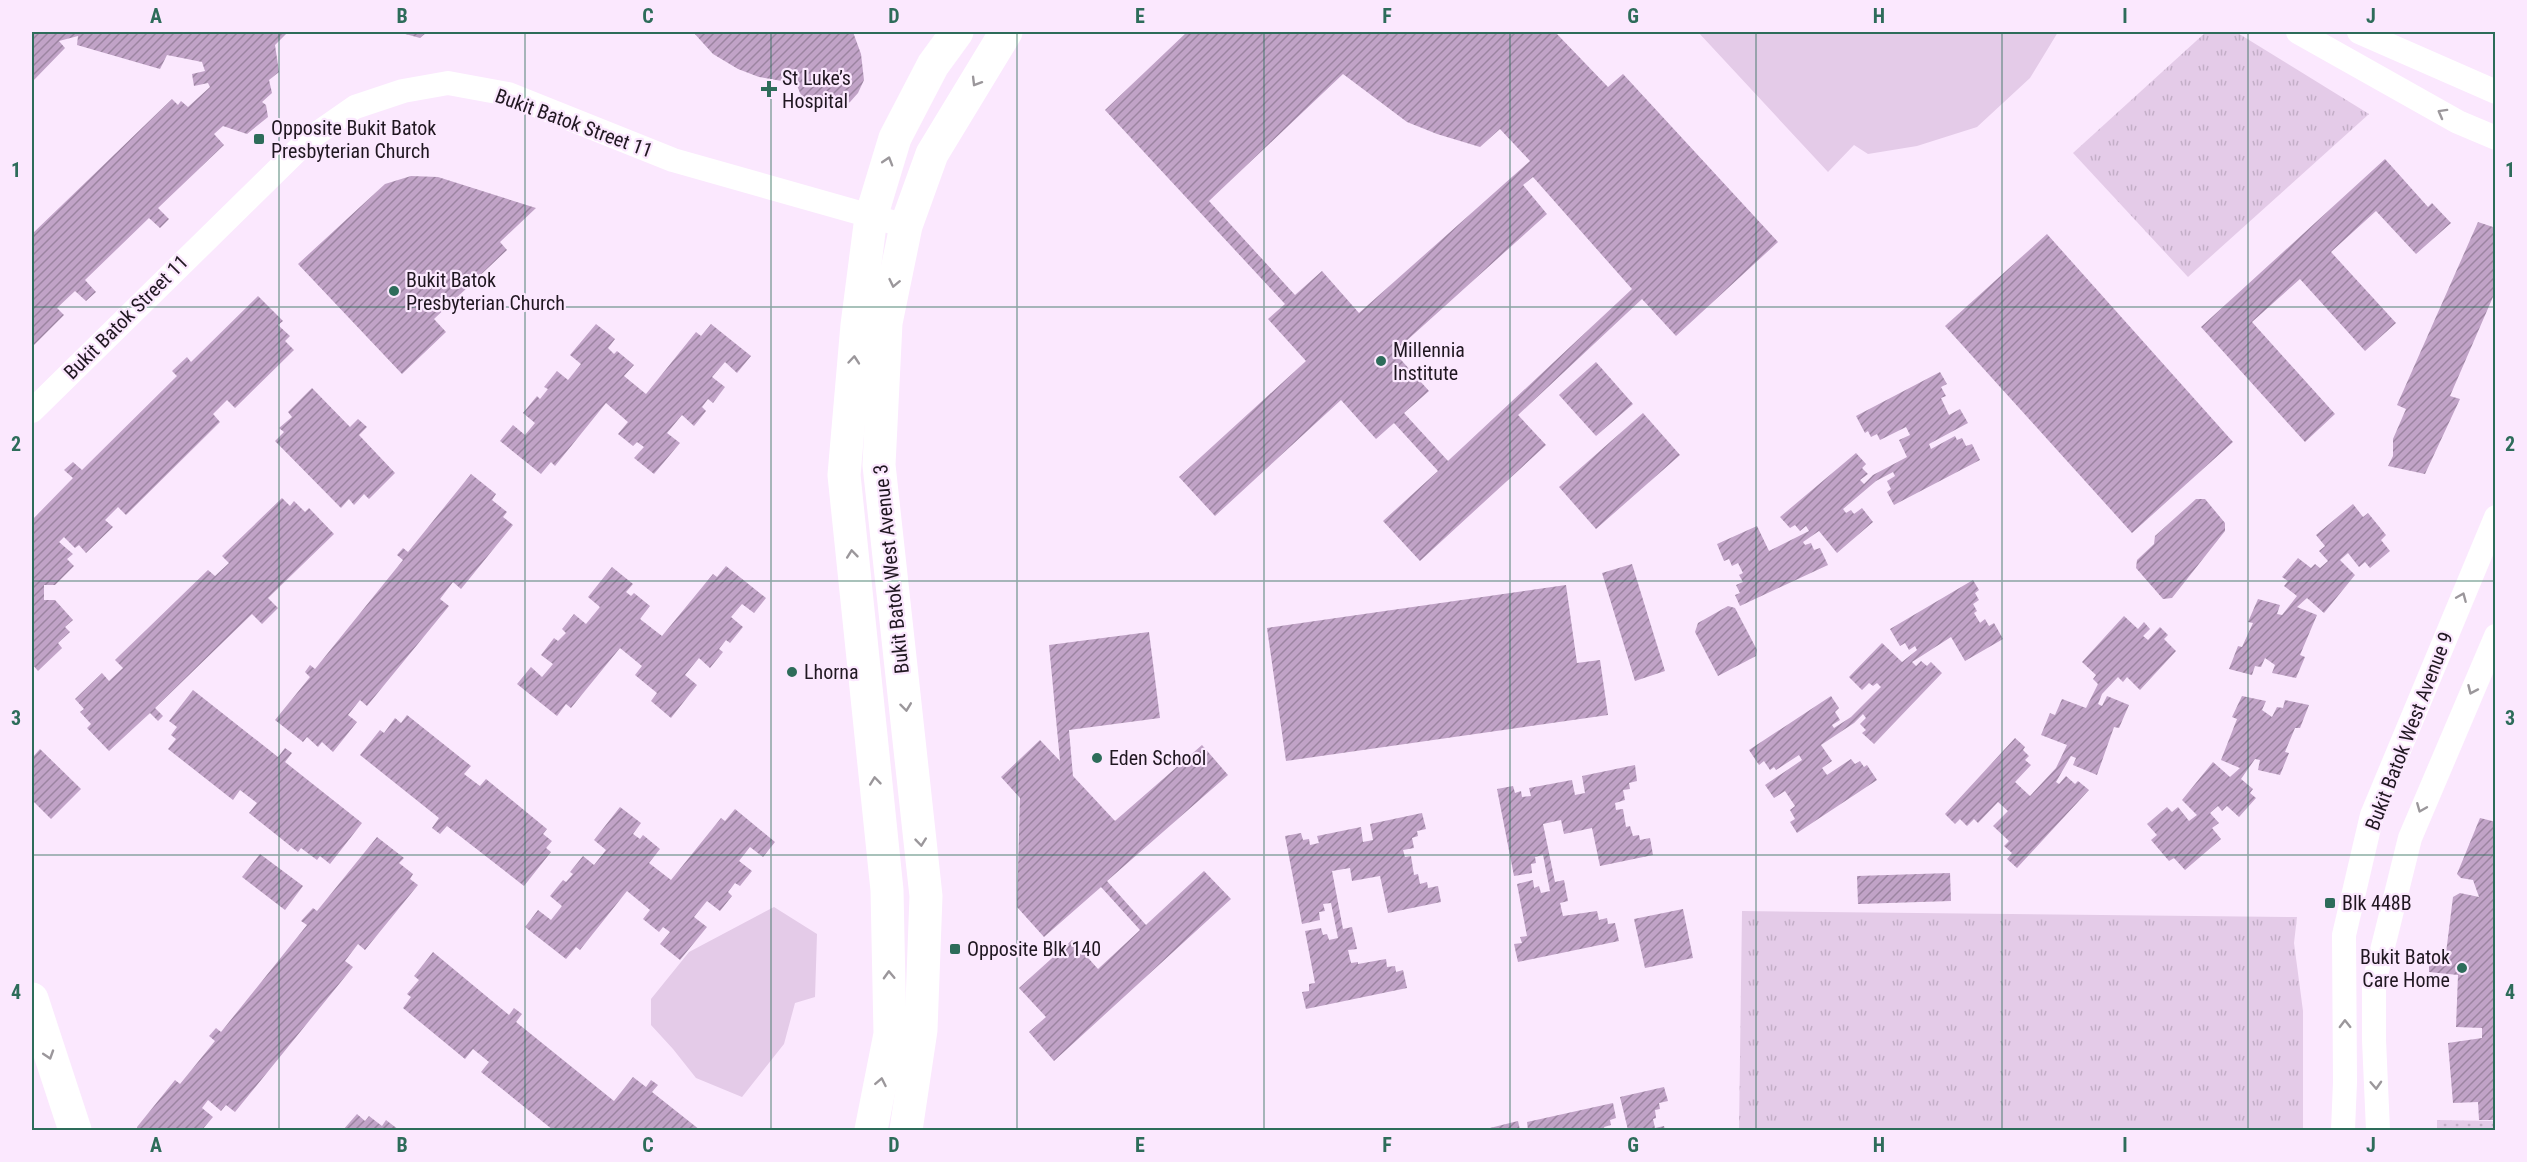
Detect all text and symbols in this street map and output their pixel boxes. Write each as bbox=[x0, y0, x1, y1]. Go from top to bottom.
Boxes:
text: A bbox=[150, 4, 162, 28]
text: B bbox=[396, 4, 408, 28]
text: C bbox=[642, 4, 654, 28]
text: D bbox=[888, 4, 900, 28]
text: E bbox=[1135, 4, 1145, 28]
text: F bbox=[1382, 4, 1392, 28]
text: G bbox=[1627, 4, 1639, 28]
text: H bbox=[1873, 4, 1885, 28]
text: I bbox=[2122, 4, 2128, 28]
text: J bbox=[2366, 4, 2376, 28]
place label: St Luke’s Hospital bbox=[782, 66, 851, 113]
one-way arrow bbox=[971, 76, 983, 86]
marker: St Luke’s Hospital bbox=[760, 80, 778, 98]
street label: Bukit Batok Street 11 bbox=[492, 83, 656, 163]
one-way arrow bbox=[2438, 109, 2449, 121]
place label: Opposite Bukit Batok Presbyterian Church bbox=[271, 116, 436, 163]
marker: Opposite Bukit Batok Presbyterian Church bbox=[252, 132, 266, 146]
one-way arrow bbox=[881, 156, 893, 167]
text: 1 bbox=[11, 158, 21, 182]
text: 1 bbox=[2505, 158, 2515, 182]
street label: Bukit Batok Street 11 bbox=[59, 250, 193, 384]
place label: Bukit Batok Presbyterian Church bbox=[406, 268, 565, 315]
one-way arrow bbox=[888, 278, 901, 288]
marker: Bukit Batok Presbyterian Church bbox=[387, 284, 401, 298]
place label: Millennia Institute bbox=[1393, 338, 1465, 385]
marker: Millennia Institute bbox=[1374, 354, 1388, 368]
one-way arrow bbox=[847, 355, 860, 364]
text: 2 bbox=[11, 432, 21, 456]
text: 2 bbox=[2505, 432, 2515, 456]
street label: Bukit Batok West Avenue 3 bbox=[868, 463, 914, 675]
one-way arrow bbox=[846, 550, 859, 559]
one-way arrow bbox=[2455, 593, 2467, 604]
street label: Bukit Batok West Avenue 9 bbox=[2360, 628, 2458, 834]
place label: Lhorna bbox=[804, 660, 859, 684]
marker: Lhorna bbox=[785, 665, 799, 679]
one-way arrow bbox=[2467, 684, 2479, 695]
one-way arrow bbox=[899, 702, 912, 711]
text: 3 bbox=[11, 706, 21, 730]
text: 3 bbox=[2505, 706, 2515, 730]
place label: Eden School bbox=[1109, 746, 1206, 770]
marker: Eden School bbox=[1090, 751, 1104, 765]
one-way arrow bbox=[870, 776, 882, 786]
one-way arrow bbox=[2416, 802, 2429, 812]
one-way arrow bbox=[914, 838, 927, 847]
place label: Blk 448B bbox=[2342, 891, 2412, 915]
marker: Blk 448B bbox=[2323, 896, 2337, 910]
place label: Opposite Blk 140 bbox=[967, 937, 1101, 961]
marker: Opposite Blk 140 bbox=[948, 942, 962, 956]
place label: Bukit Batok Care Home bbox=[2360, 945, 2450, 992]
marker: Bukit Batok Care Home bbox=[2455, 961, 2469, 975]
one-way arrow bbox=[883, 971, 896, 980]
text: 4 bbox=[11, 980, 21, 1004]
text: 4 bbox=[2505, 980, 2515, 1004]
one-way arrow bbox=[2338, 1019, 2351, 1028]
one-way arrow bbox=[42, 1049, 54, 1060]
one-way arrow bbox=[874, 1077, 887, 1087]
one-way arrow bbox=[2369, 1081, 2382, 1090]
text: A bbox=[150, 1133, 162, 1157]
text: B bbox=[396, 1133, 408, 1157]
text: C bbox=[642, 1133, 654, 1157]
text: D bbox=[888, 1133, 900, 1157]
text: E bbox=[1135, 1133, 1145, 1157]
text: F bbox=[1382, 1133, 1392, 1157]
text: G bbox=[1627, 1133, 1639, 1157]
text: H bbox=[1873, 1133, 1885, 1157]
text: I bbox=[2122, 1133, 2128, 1157]
text: J bbox=[2366, 1133, 2376, 1157]

